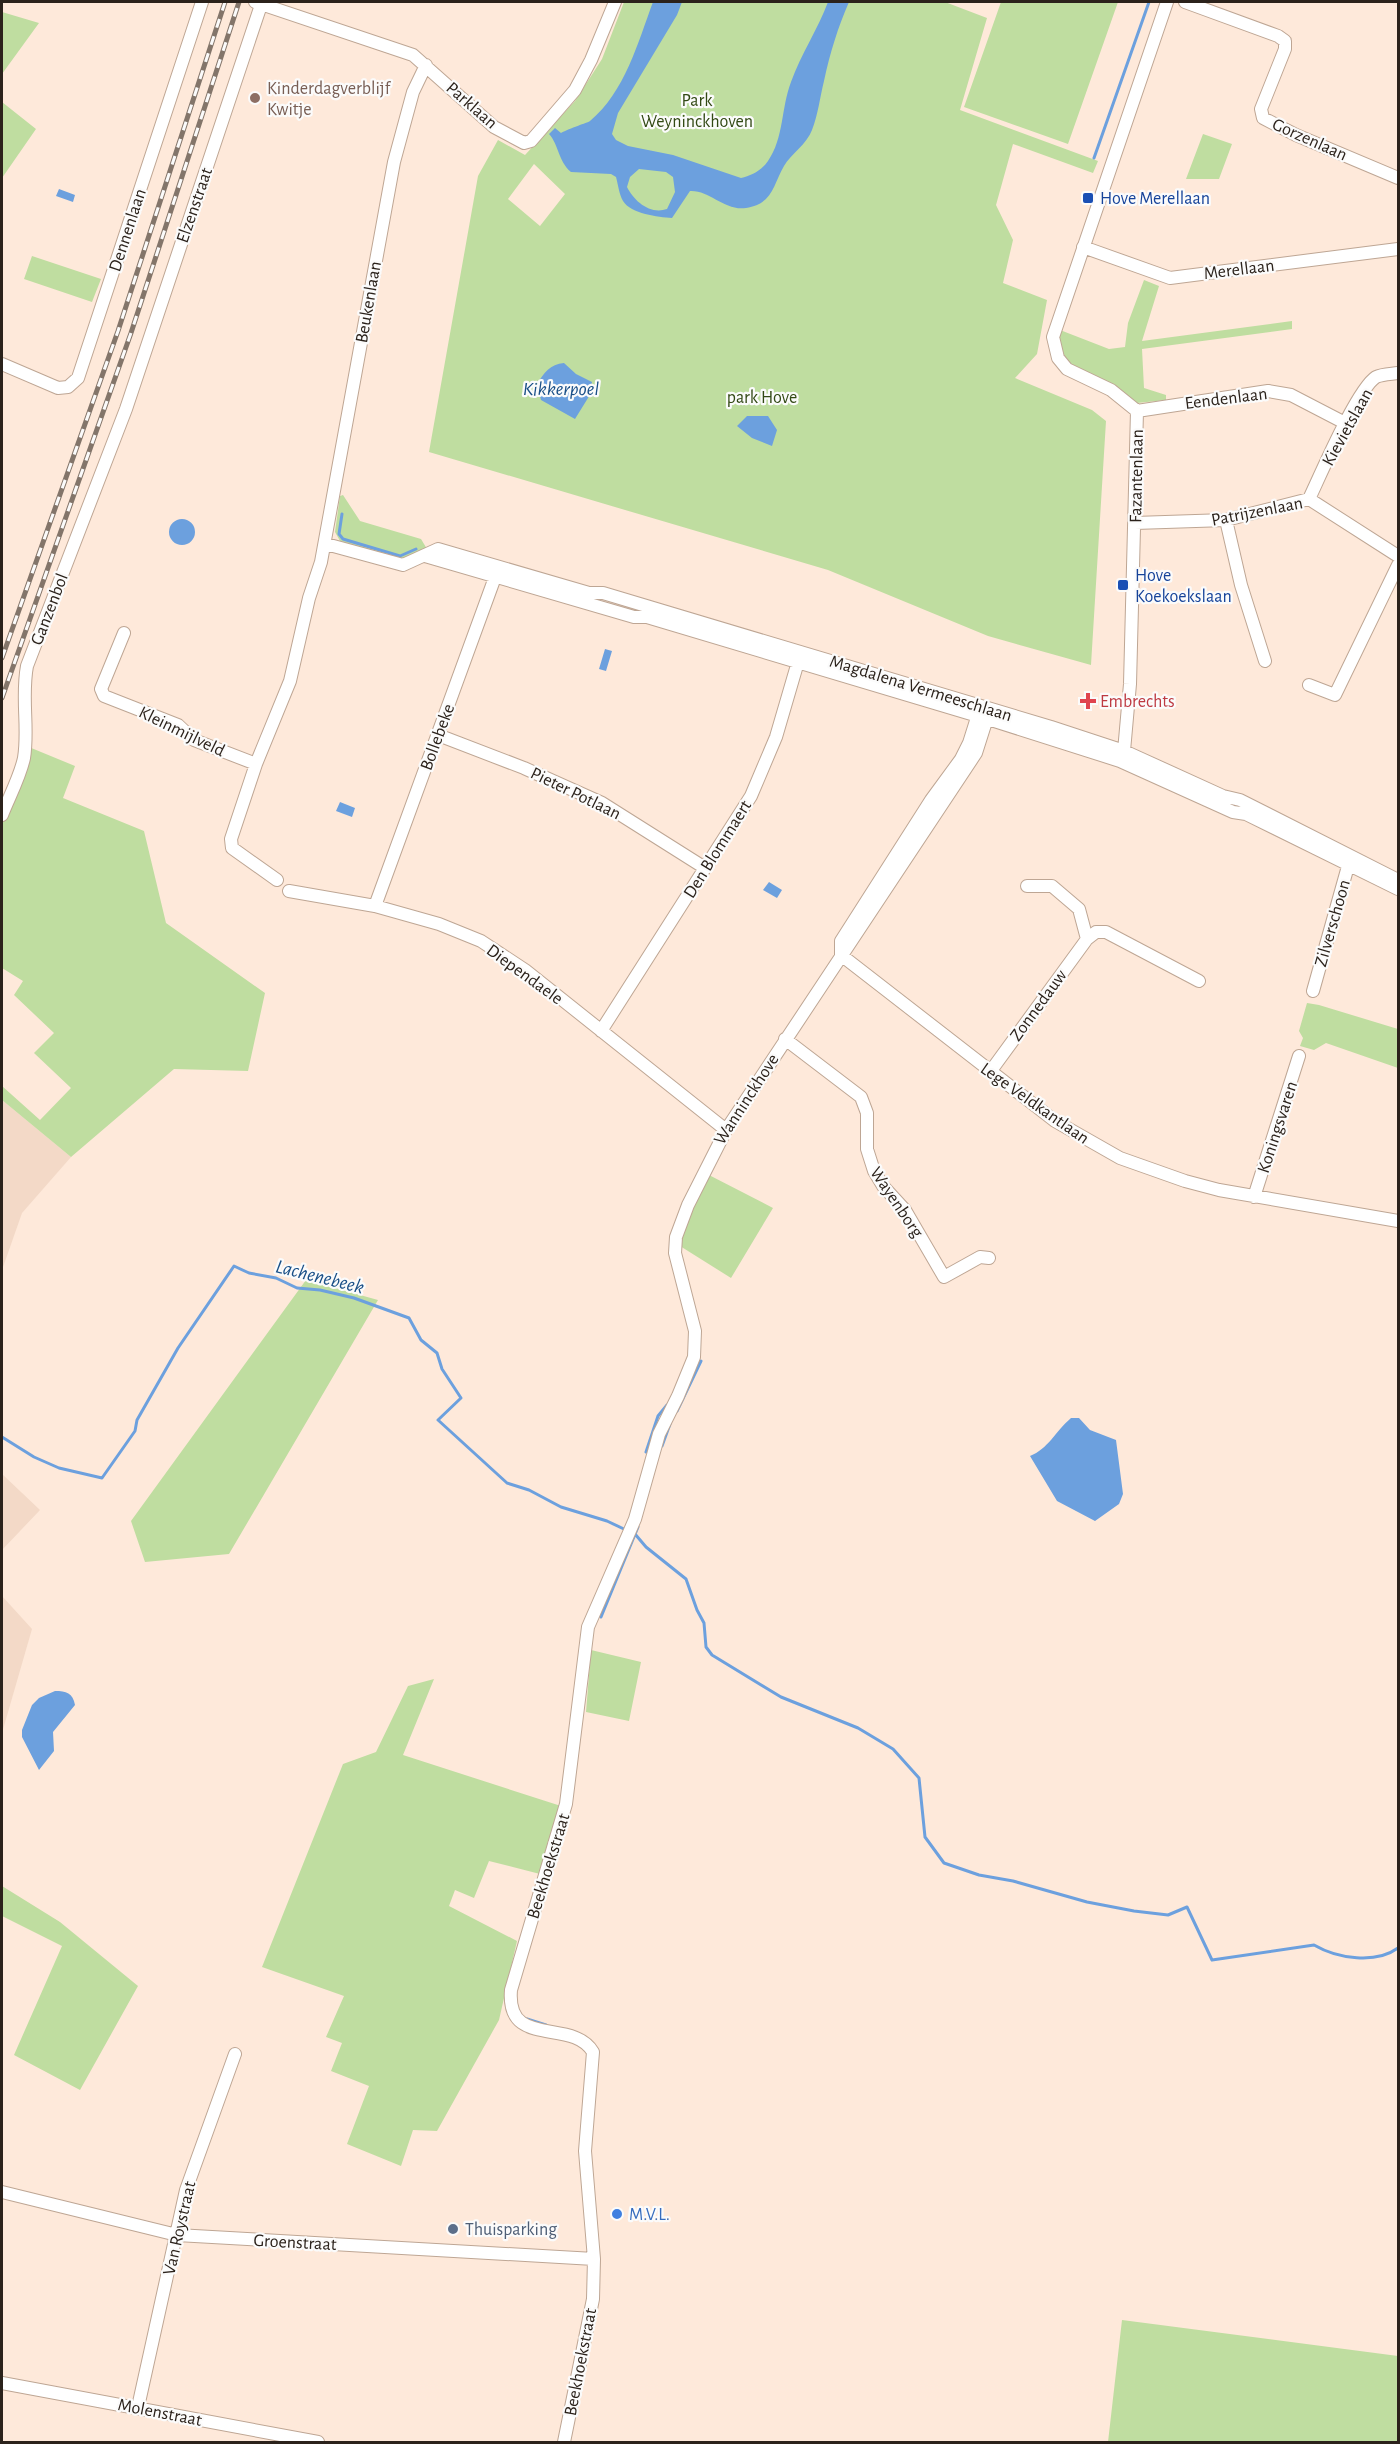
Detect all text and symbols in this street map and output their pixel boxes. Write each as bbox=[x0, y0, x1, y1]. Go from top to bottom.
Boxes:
street label: Parklaan bbox=[442, 79, 500, 133]
place label: Kinderdagverblijf Kwitje bbox=[267, 80, 392, 119]
marker: Kinderdagverblijf Kwitje bbox=[248, 91, 262, 105]
park label: Park Weyninckhoven bbox=[641, 92, 753, 131]
street label: Gorzenlaan bbox=[1269, 115, 1350, 164]
street label: Elzenstraat bbox=[174, 165, 216, 245]
street label: Dennenlaan bbox=[106, 187, 150, 274]
place label: Hove Merellaan bbox=[1100, 190, 1210, 208]
marker: Hove Merellaan bbox=[1081, 191, 1095, 205]
street label: Merellaan bbox=[1203, 257, 1275, 283]
street label: Beukenlaan bbox=[353, 260, 385, 344]
water label: Kikkerpoel bbox=[523, 379, 599, 399]
street label: Eendenlaan bbox=[1184, 385, 1268, 413]
street label: Kievietslaan bbox=[1319, 386, 1376, 469]
park label: park Hove bbox=[727, 389, 797, 407]
street label: Fazantenlaan bbox=[1127, 429, 1147, 523]
street label: Patrijzenlaan bbox=[1210, 494, 1304, 530]
place label: Hove Koekoekslaan bbox=[1135, 567, 1232, 606]
street label: Ganzenbol bbox=[28, 571, 72, 648]
marker: Hove Koekoekslaan bbox=[1116, 578, 1130, 592]
street label: Magdalena Vermeeschlaan bbox=[827, 653, 1014, 725]
place label: Embrechts bbox=[1100, 693, 1175, 711]
marker: Embrechts bbox=[1081, 694, 1095, 708]
street label: Bollebeke bbox=[418, 702, 458, 773]
street label: Kleinmijlveld bbox=[136, 703, 227, 760]
street label: Pieter Potlaan bbox=[528, 764, 624, 823]
street label: Den Blommaert bbox=[681, 797, 755, 902]
street label: Zilverschoon bbox=[1312, 878, 1354, 969]
street label: Diependaele bbox=[483, 941, 566, 1008]
street label: Zonnedauw bbox=[1007, 967, 1071, 1044]
street label: Wanninckhove bbox=[711, 1051, 783, 1148]
street label: Lege Veldkantlaan bbox=[977, 1060, 1092, 1148]
street label: Koningsvaren bbox=[1255, 1079, 1301, 1175]
street label: Wayenborg bbox=[866, 1164, 926, 1241]
water label: Lachenebeek bbox=[274, 1256, 366, 1298]
street label: Beekhoekstraat bbox=[524, 1811, 574, 1921]
street label: Van Roystraat bbox=[160, 2179, 200, 2277]
place label: M.V.L. bbox=[629, 2206, 670, 2224]
marker: M.V.L. bbox=[610, 2207, 624, 2221]
place label: Thuisparking bbox=[465, 2221, 557, 2239]
marker: Thuisparking bbox=[446, 2222, 460, 2236]
street label: Groenstraat bbox=[253, 2232, 337, 2254]
street label: Beekhoekstraat bbox=[562, 2307, 600, 2418]
street label: Molenstraat bbox=[116, 2396, 204, 2430]

